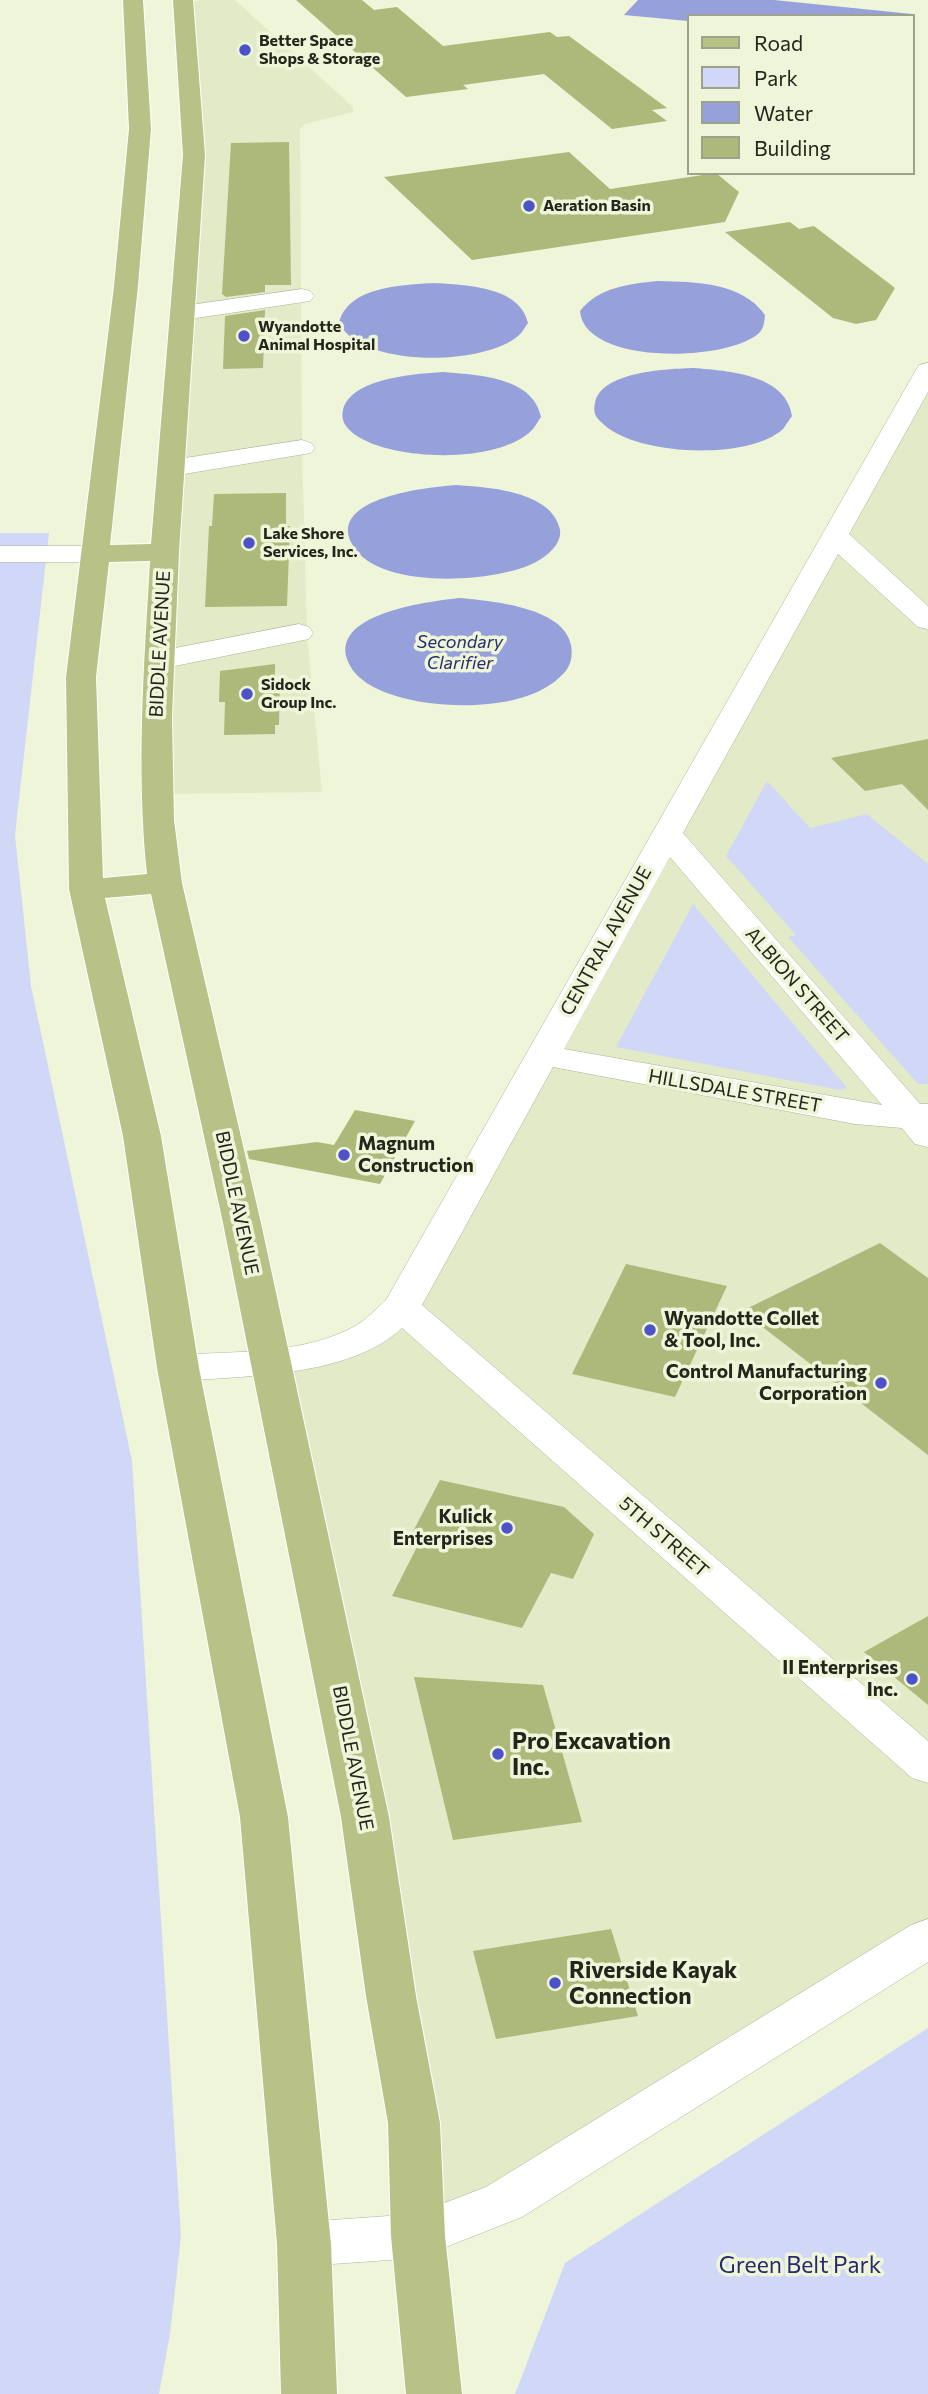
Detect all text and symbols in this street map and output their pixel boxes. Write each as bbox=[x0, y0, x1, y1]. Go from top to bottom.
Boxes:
legend bbox=[687, 14, 914, 175]
text: Road bbox=[754, 30, 803, 55]
place label: Better Space Shops & Storage bbox=[259, 31, 380, 69]
marker: Better Space Shops & Storage bbox=[237, 42, 253, 58]
text: Park bbox=[754, 65, 798, 90]
text: Water bbox=[754, 100, 813, 125]
text: Building bbox=[754, 135, 831, 160]
place label: Aeration Basin bbox=[543, 196, 651, 216]
marker: Aeration Basin bbox=[521, 198, 537, 214]
place label: Wyandotte Animal Hospital bbox=[258, 317, 375, 355]
marker: Wyandotte Animal Hospital bbox=[236, 328, 252, 344]
place label: Lake Shore Services, Inc. bbox=[263, 524, 358, 562]
marker: Lake Shore Services, Inc. bbox=[241, 535, 257, 551]
street label: BIDDLE AVENUE bbox=[145, 570, 175, 718]
water label: Secondary Clarifier bbox=[417, 631, 503, 674]
place label: Sidock Group Inc. bbox=[261, 675, 337, 713]
marker: Sidock Group Inc. bbox=[239, 686, 255, 702]
street label: CENTRAL AVENUE bbox=[556, 863, 656, 1019]
street label: ALBION STREET bbox=[741, 923, 853, 1047]
street label: HILLSDALE STREET bbox=[647, 1065, 823, 1117]
street label: BIDDLE AVENUE bbox=[211, 1129, 263, 1277]
place label: Magnum Construction bbox=[358, 1133, 474, 1177]
marker: Magnum Construction bbox=[336, 1147, 352, 1163]
place label: Wyandotte Collet & Tool, Inc. bbox=[664, 1308, 819, 1352]
marker: Wyandotte Collet & Tool, Inc. bbox=[642, 1322, 658, 1338]
place label: Control Manufacturing Corporation bbox=[666, 1361, 867, 1405]
marker: Control Manufacturing Corporation bbox=[873, 1375, 889, 1391]
street label: 5TH STREET bbox=[615, 1492, 713, 1582]
place label: Kulick Enterprises bbox=[393, 1506, 493, 1550]
marker: Kulick Enterprises bbox=[499, 1520, 515, 1536]
place label: II Enterprises Inc. bbox=[782, 1657, 898, 1701]
marker: II Enterprises Inc. bbox=[904, 1671, 920, 1687]
street label: BIDDLE AVENUE bbox=[328, 1684, 378, 1832]
place label: Pro Excavation Inc. bbox=[512, 1727, 671, 1781]
marker: Pro Excavation Inc. bbox=[490, 1746, 506, 1762]
place label: Riverside Kayak Connection bbox=[569, 1956, 737, 2010]
marker: Riverside Kayak Connection bbox=[547, 1975, 563, 1991]
park label: Green Belt Park bbox=[719, 2251, 881, 2279]

